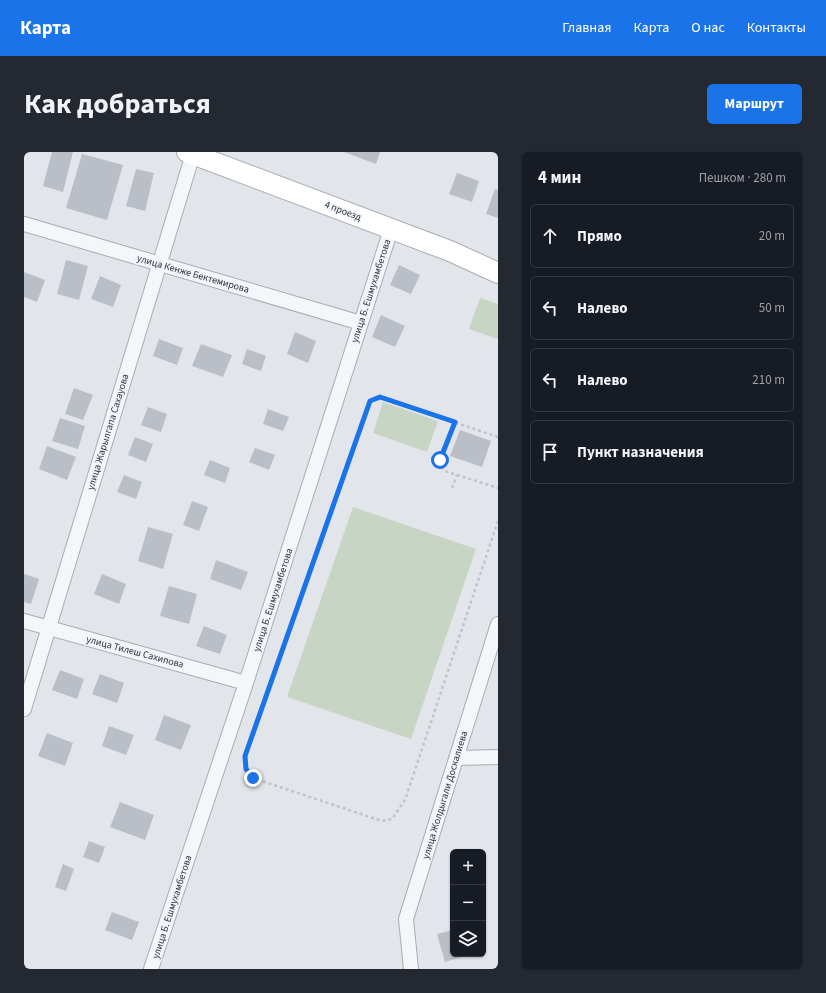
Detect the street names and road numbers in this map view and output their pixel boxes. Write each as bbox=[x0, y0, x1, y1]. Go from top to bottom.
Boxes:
street label: 4 проезд bbox=[323, 198, 364, 225]
street label: улица Б. Ешмухамбетова bbox=[348, 237, 394, 345]
street label: улица Кенже Бектемирова bbox=[135, 251, 251, 297]
street label: улица Жарылгапа Сахауова bbox=[84, 372, 132, 492]
street label: улица Б. Ешмухамбетова bbox=[250, 546, 296, 654]
street label: улица Тилеш Сахипова bbox=[85, 632, 185, 672]
street label: улица Жолдыгали Доскалиева bbox=[419, 729, 471, 861]
street label: улица Б. Ешмухамбетова bbox=[149, 853, 195, 961]

